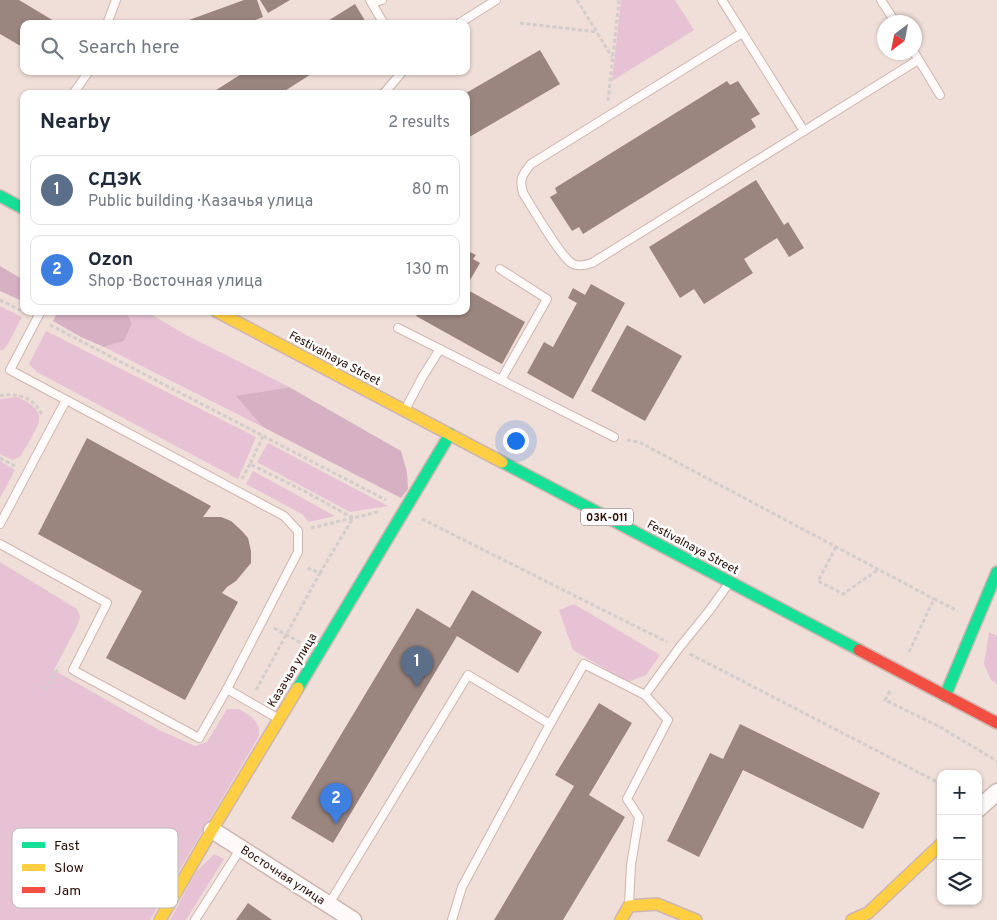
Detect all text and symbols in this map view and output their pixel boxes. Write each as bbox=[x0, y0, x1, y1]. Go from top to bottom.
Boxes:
north arrow bbox=[877, 15, 922, 60]
search box bbox=[20, 20, 470, 75]
icon: search bbox=[38, 34, 66, 62]
text: Search here bbox=[78, 36, 180, 60]
text: Nearby bbox=[40, 109, 111, 136]
text: 2 results bbox=[388, 113, 450, 133]
text: СДЭК bbox=[88, 168, 142, 192]
text: 1 bbox=[54, 180, 60, 200]
text: 80 m bbox=[412, 180, 449, 200]
text: Public building · Казачья улица bbox=[88, 192, 313, 212]
text: Ozon bbox=[88, 248, 133, 272]
text: 2 bbox=[52, 260, 62, 280]
text: 130 m bbox=[406, 260, 449, 280]
text: Shop · Восточная улица bbox=[88, 272, 263, 292]
street label: Festivalnaya Street bbox=[286, 328, 383, 390]
your location bbox=[503, 428, 529, 454]
road number: 03К-011 bbox=[581, 508, 633, 526]
street label: Festivalnaya Street bbox=[644, 517, 741, 579]
street label: Казачья улица bbox=[264, 630, 321, 711]
pin: 1 bbox=[401, 646, 433, 687]
map controls bbox=[937, 770, 982, 905]
button: + bbox=[937, 770, 982, 815]
pin: 2 bbox=[320, 783, 352, 824]
button: − bbox=[937, 815, 982, 860]
legend bbox=[12, 828, 178, 908]
text: Fast bbox=[54, 838, 80, 855]
street label: Восточная улица bbox=[237, 843, 328, 909]
text: Slow bbox=[54, 860, 84, 877]
button: layers bbox=[937, 860, 982, 905]
text: Jam bbox=[54, 883, 81, 900]

